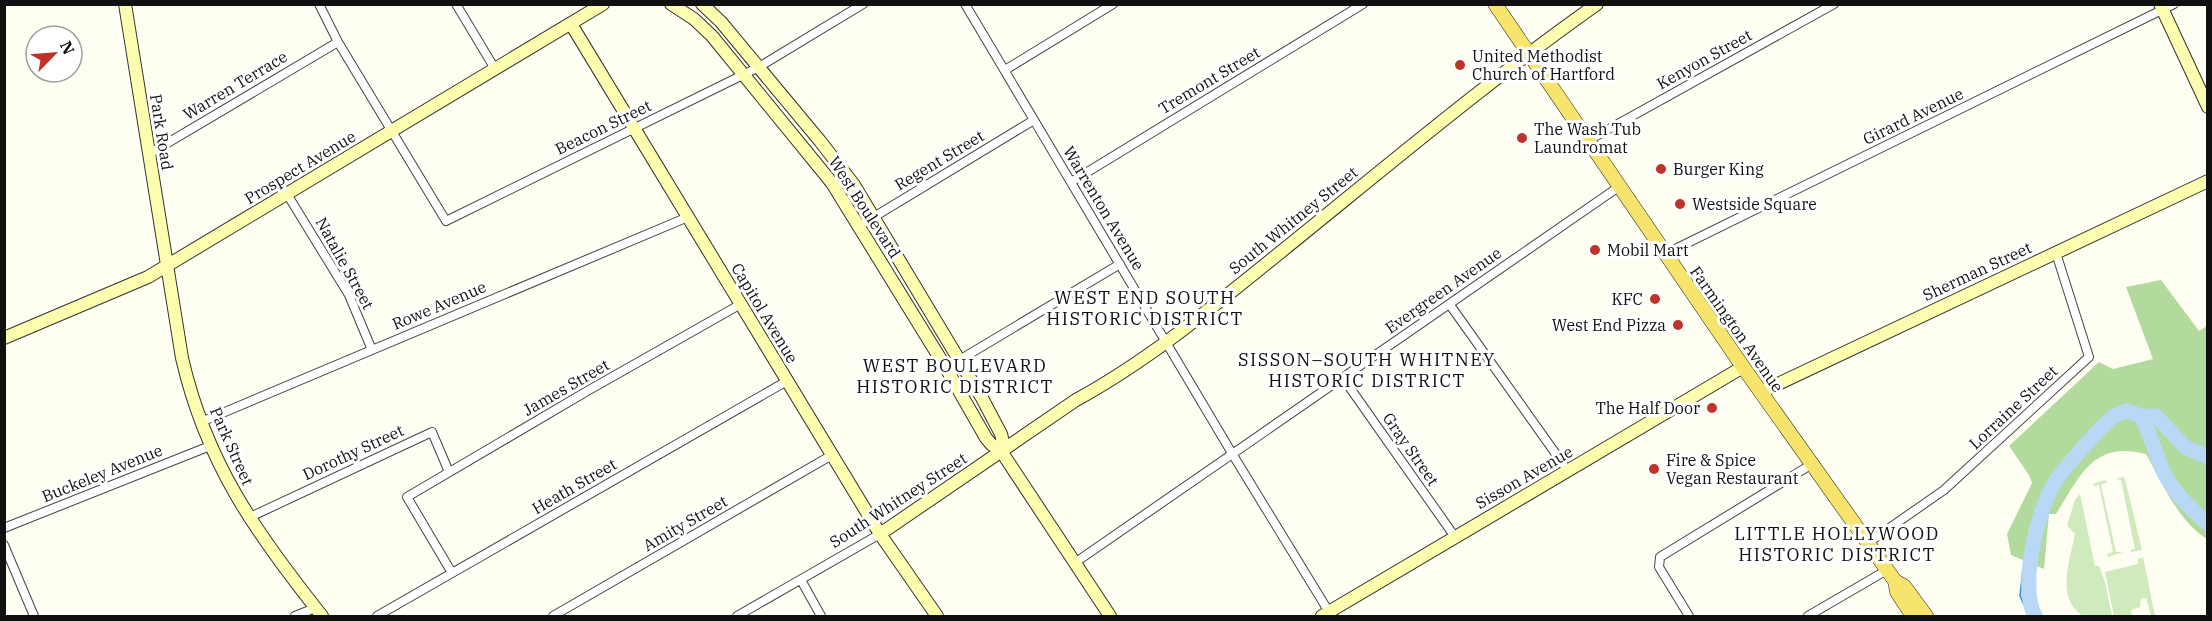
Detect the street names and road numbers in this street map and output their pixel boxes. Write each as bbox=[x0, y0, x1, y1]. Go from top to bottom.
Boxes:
street label: Kenyon Street bbox=[1653, 24, 1755, 93]
street label: Tremont Street bbox=[1155, 42, 1264, 118]
street label: Warren Terrace bbox=[179, 46, 291, 124]
street label: Girard Avenue bbox=[1860, 83, 1966, 149]
street label: Park Road bbox=[146, 93, 178, 172]
street label: Beacon Street bbox=[552, 95, 655, 159]
street label: Regent Street bbox=[891, 125, 988, 195]
street label: Prospect Avenue bbox=[241, 126, 359, 208]
street label: Warrenton Avenue bbox=[1059, 142, 1149, 274]
street label: West Boulevard bbox=[825, 152, 905, 262]
street label: South Whitney Street bbox=[1225, 162, 1362, 278]
street label: Natalie Street bbox=[311, 213, 379, 313]
street label: Sherman Street bbox=[1919, 237, 2035, 305]
street label: Evergreen Avenue bbox=[1381, 242, 1505, 338]
street label: Capitol Avenue bbox=[727, 259, 803, 367]
street label: Farmington Avenue bbox=[1686, 262, 1788, 396]
street label: Rowe Avenue bbox=[389, 276, 489, 334]
street label: James Street bbox=[519, 354, 613, 420]
street label: Lorraine Street bbox=[1965, 361, 2062, 453]
street label: Park Street bbox=[206, 404, 258, 489]
street label: Gray Street bbox=[1379, 409, 1444, 490]
street label: Dorothy Street bbox=[299, 420, 407, 484]
street label: Buckeley Avenue bbox=[39, 440, 165, 506]
street label: Sisson Avenue bbox=[1472, 441, 1576, 513]
street label: South Whitney Street bbox=[826, 448, 971, 552]
street label: Heath Street bbox=[528, 454, 620, 518]
street label: Amity Street bbox=[639, 491, 731, 555]

